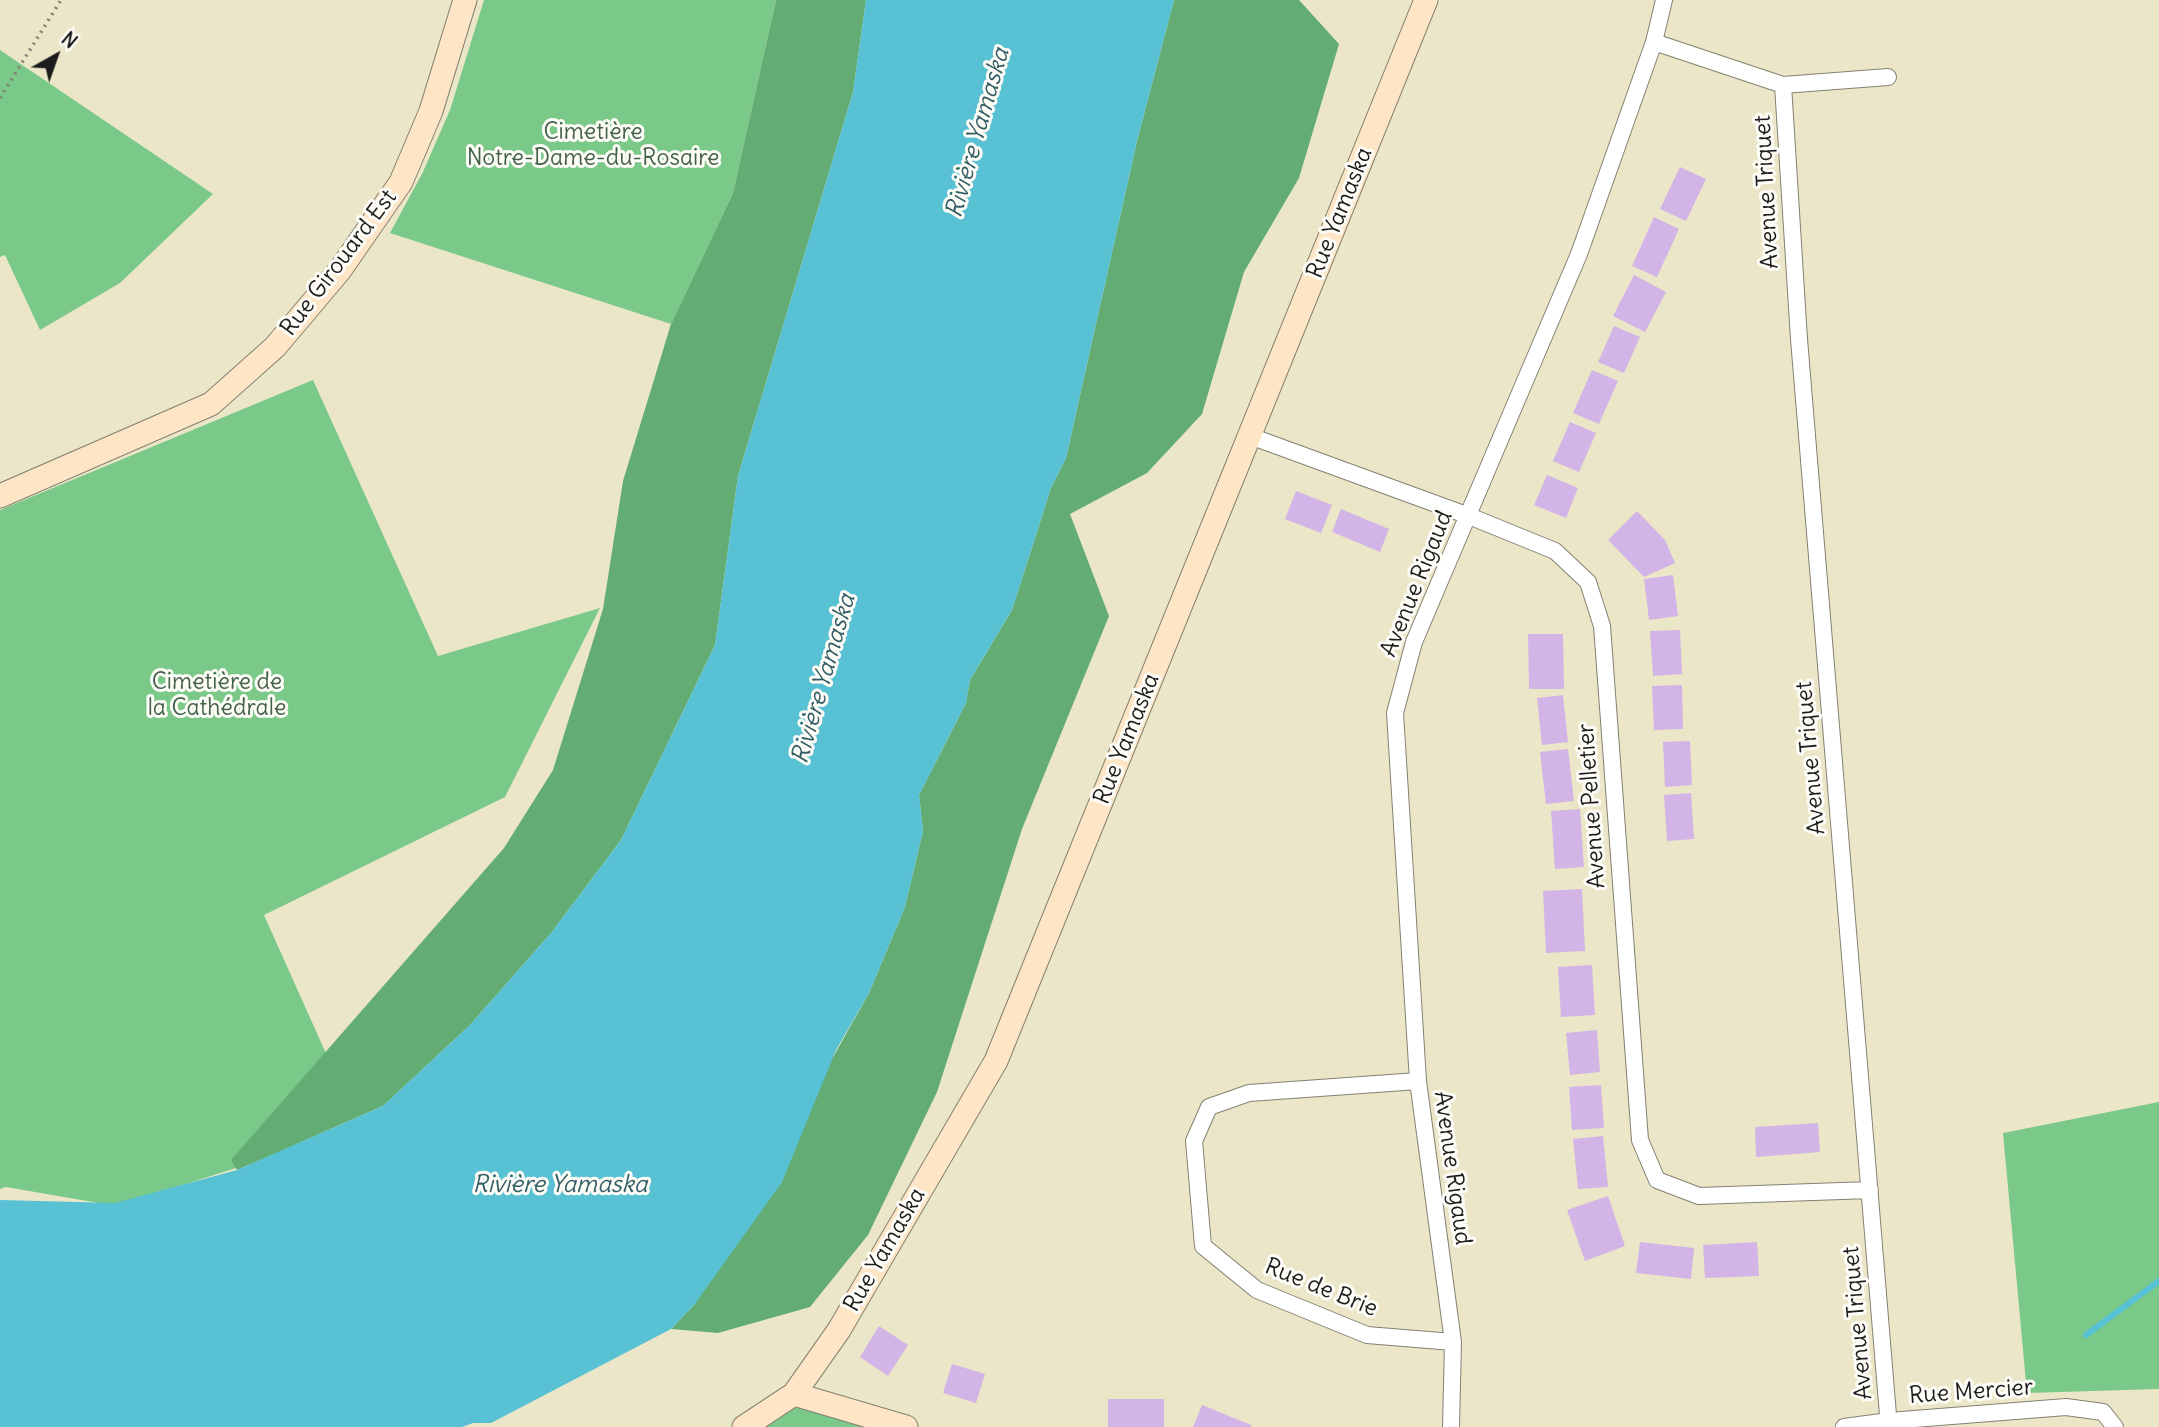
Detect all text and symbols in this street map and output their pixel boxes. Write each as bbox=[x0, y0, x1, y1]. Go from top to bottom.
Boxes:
north arrow bbox=[21, 21, 91, 91]
text: N bbox=[57, 26, 82, 53]
water label: Rivière Yamaska bbox=[940, 45, 1016, 221]
street label: Avenue Triquet bbox=[1749, 115, 1785, 269]
park label: Cimetière Notre-Dame-du-Rosaire bbox=[467, 118, 719, 172]
street label: Rue Yamaska bbox=[1301, 144, 1379, 282]
street label: Rue Girouard Est bbox=[275, 184, 403, 342]
street label: Avenue Rigaud bbox=[1375, 507, 1459, 661]
water label: Rivière Yamaska bbox=[786, 591, 862, 767]
park label: Cimetière de la Cathédrale bbox=[148, 668, 286, 722]
street label: Rue Yamaska bbox=[1088, 670, 1166, 808]
street label: Avenue Triquet bbox=[1791, 680, 1831, 836]
street label: Avenue Pelletier bbox=[1572, 723, 1612, 889]
street label: Avenue Rigaud bbox=[1428, 1089, 1476, 1247]
water label: Rivière Yamaska bbox=[472, 1171, 648, 1199]
street label: Rue Yamaska bbox=[838, 1183, 932, 1317]
street label: Avenue Triquet bbox=[1838, 1245, 1878, 1401]
street label: Rue de Brie bbox=[1261, 1253, 1381, 1323]
street label: Rue Mercier bbox=[1908, 1374, 2034, 1410]

